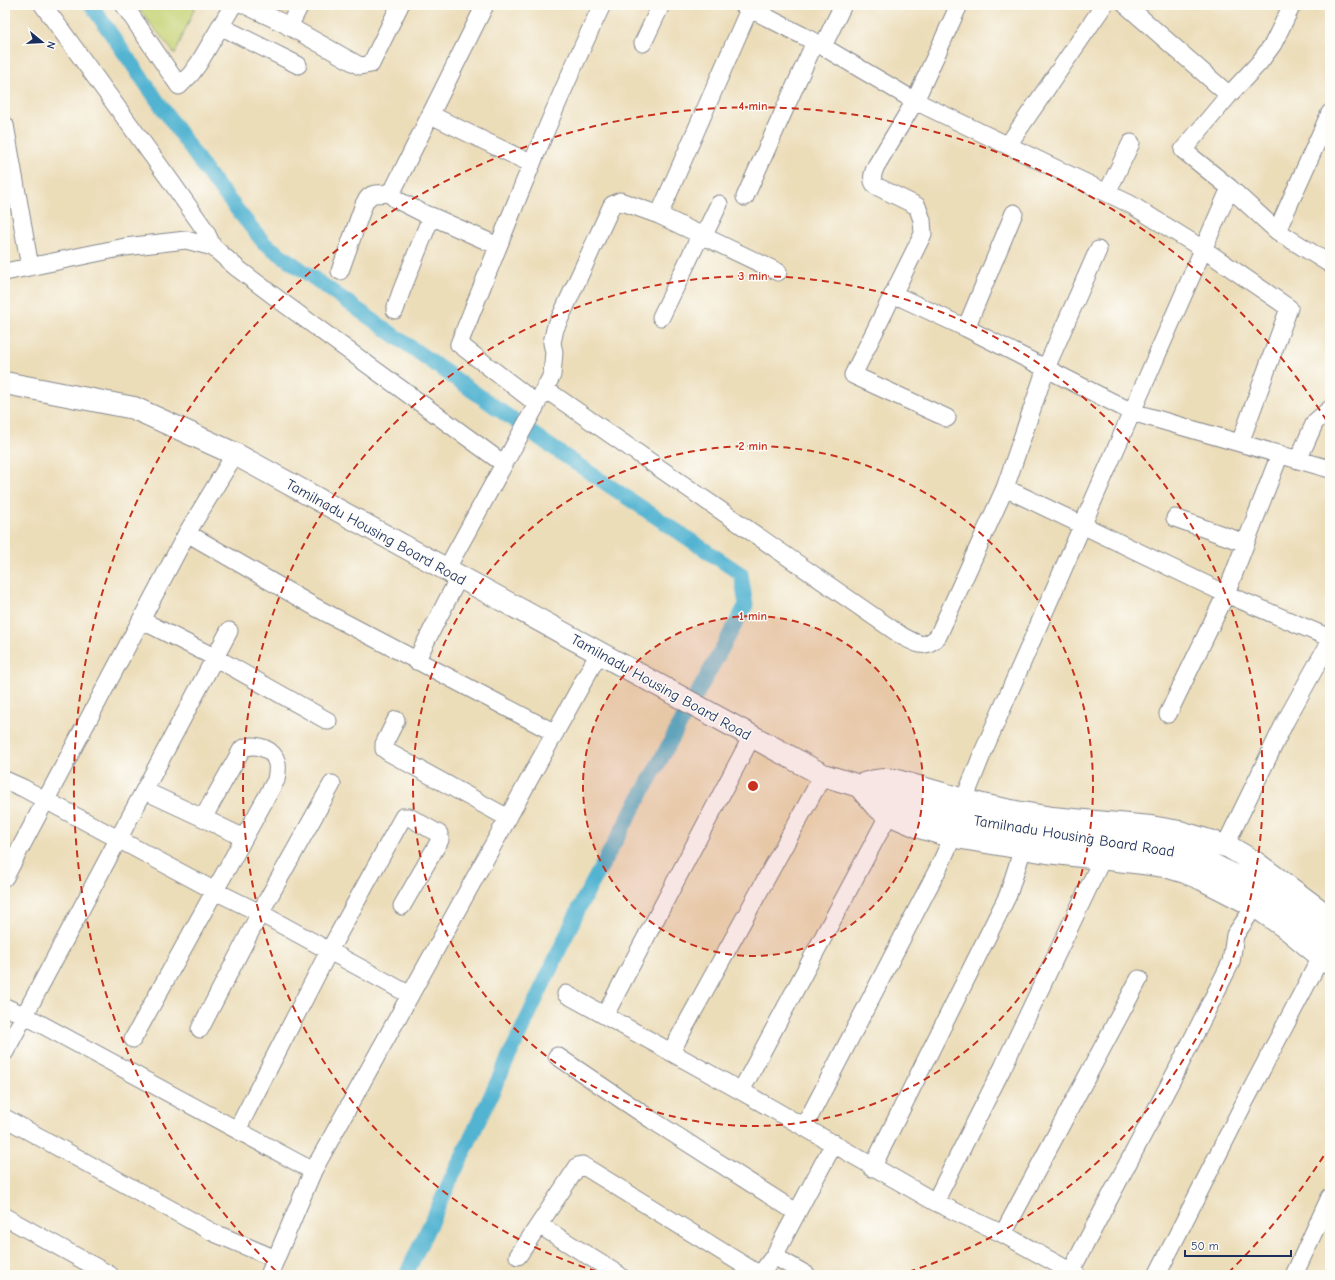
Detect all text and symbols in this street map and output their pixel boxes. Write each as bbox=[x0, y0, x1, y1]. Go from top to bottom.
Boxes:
north arrow bbox=[22, 22, 62, 62]
text: N bbox=[44, 40, 58, 50]
text: 4 min bbox=[739, 99, 767, 113]
text: 3 min bbox=[738, 269, 768, 283]
text: 2 min bbox=[738, 439, 768, 453]
street label: Tamilnadu Housing Board Road bbox=[283, 475, 469, 589]
text: 1 min bbox=[739, 609, 767, 623]
street label: Tamilnadu Housing Board Road bbox=[568, 630, 754, 744]
centre of rings bbox=[746, 779, 760, 793]
street label: Tamilnadu Housing Board Road bbox=[972, 811, 1176, 861]
scale bar bbox=[1185, 1232, 1291, 1258]
text: 50 m bbox=[1191, 1239, 1219, 1253]

